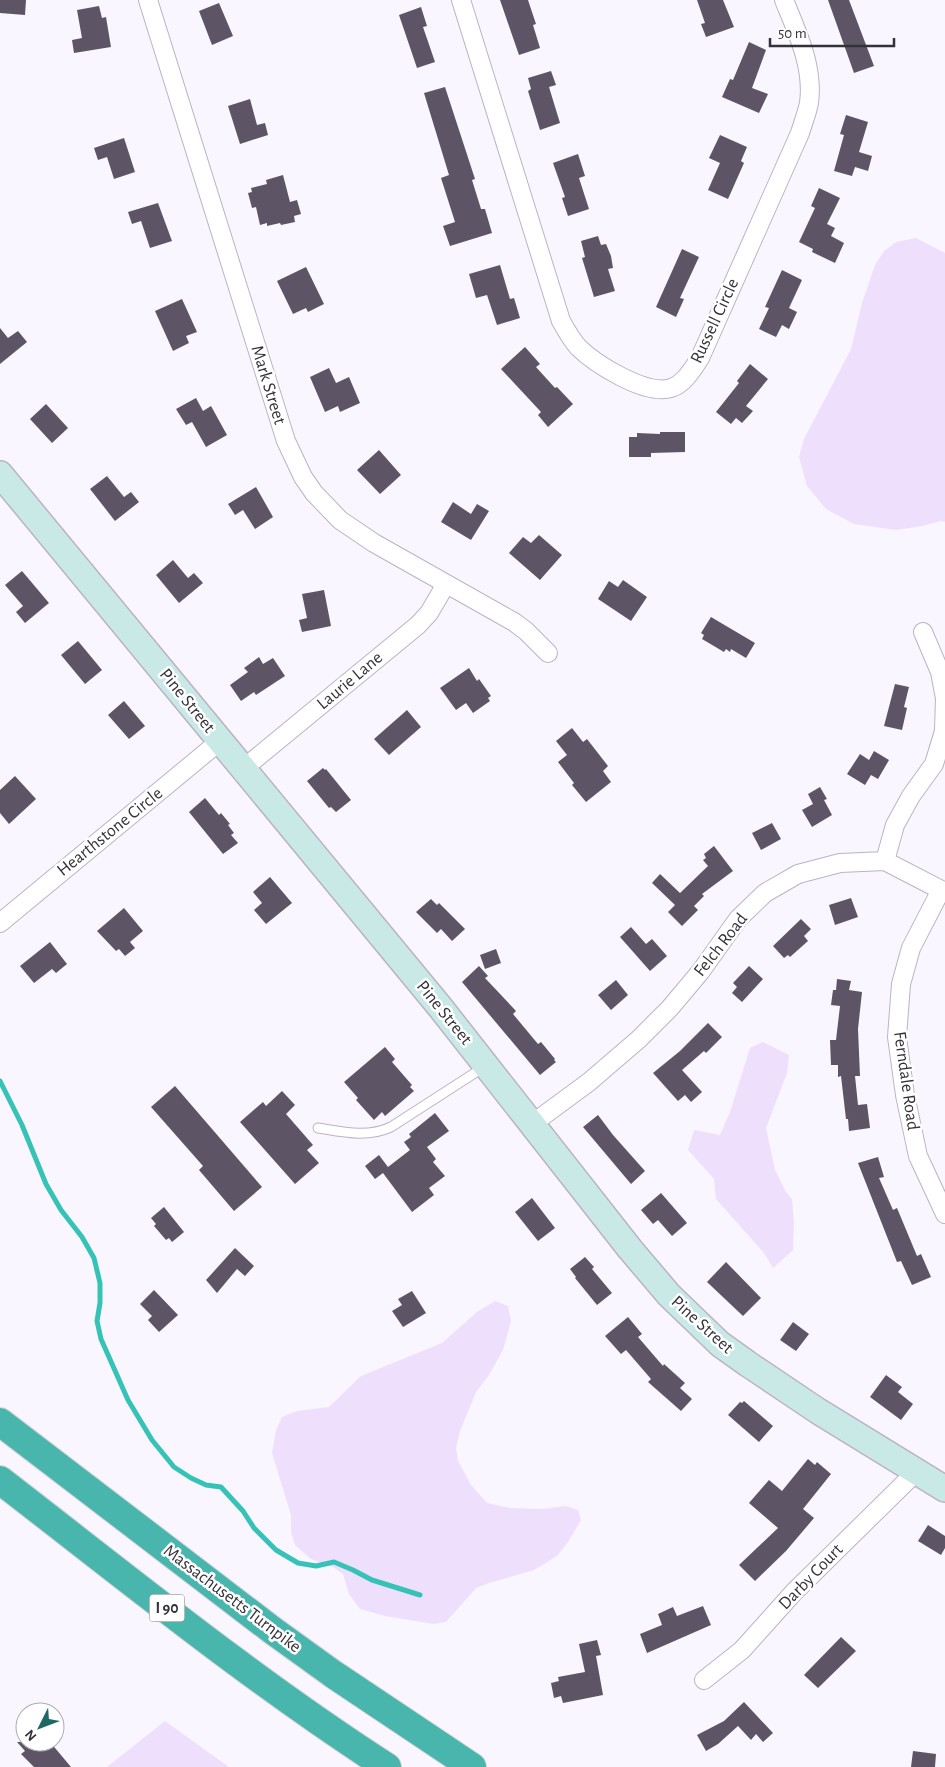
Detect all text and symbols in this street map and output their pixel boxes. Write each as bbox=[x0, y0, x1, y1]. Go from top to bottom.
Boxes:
scale bar bbox=[770, 15, 894, 47]
text: 50 m bbox=[778, 26, 807, 41]
street label: Russell Circle bbox=[688, 276, 742, 366]
street label: Mark Street bbox=[247, 343, 289, 427]
street label: Laurie Lane bbox=[314, 649, 386, 713]
street label: Pine Street bbox=[156, 666, 218, 737]
street label: Hearthstone Circle bbox=[54, 784, 166, 880]
street label: Felch Road bbox=[691, 910, 751, 980]
street label: Pine Street bbox=[413, 978, 475, 1049]
street label: Ferndale Road bbox=[890, 1030, 922, 1132]
street label: Pine Street bbox=[667, 1293, 737, 1357]
street label: Darby Court bbox=[775, 1540, 847, 1613]
street label: Massachusetts Turnpike bbox=[160, 1542, 304, 1656]
road number: I 90 bbox=[150, 1595, 184, 1622]
north arrow bbox=[15, 1702, 65, 1752]
text: N bbox=[23, 1727, 40, 1743]

